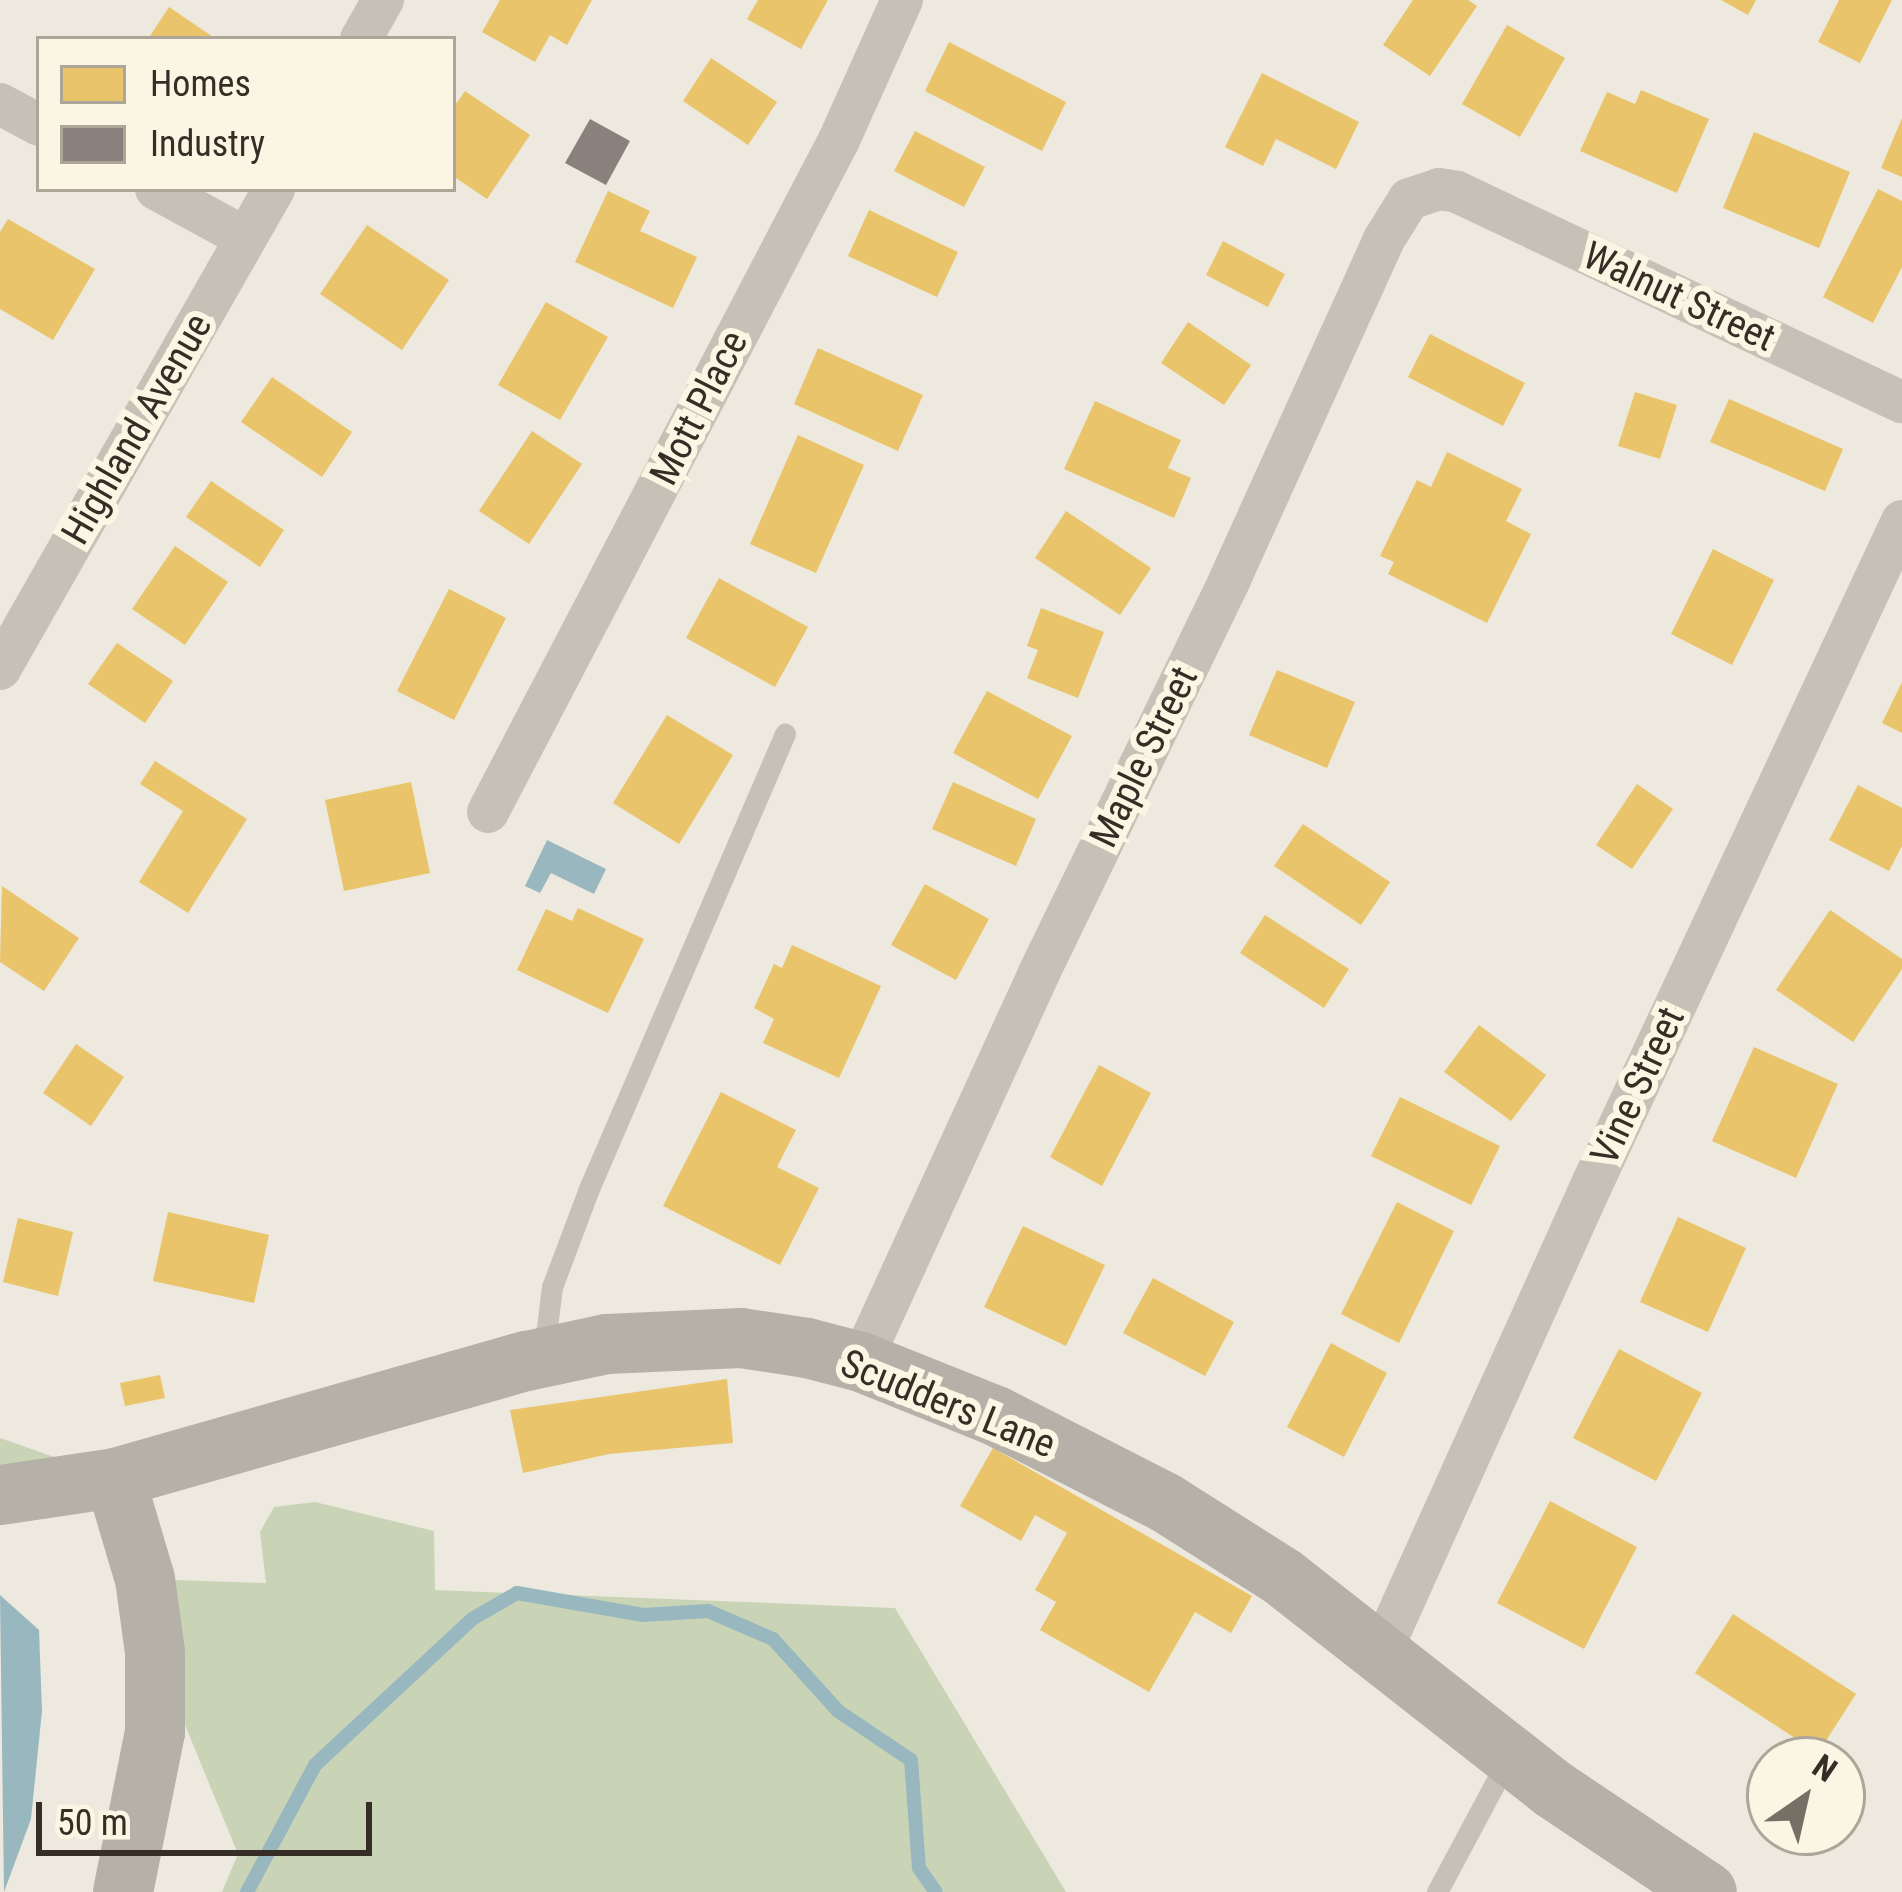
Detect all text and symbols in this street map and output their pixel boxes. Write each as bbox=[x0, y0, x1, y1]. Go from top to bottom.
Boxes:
legend bbox=[36, 36, 456, 192]
text: Homes bbox=[150, 63, 251, 105]
text: Industry bbox=[150, 123, 265, 165]
street label: Walnut Street bbox=[1576, 232, 1782, 362]
street label: Highland Avenue bbox=[52, 305, 222, 553]
street label: Mott Place bbox=[640, 323, 758, 493]
street label: Maple Street bbox=[1080, 659, 1208, 855]
street label: Vine Street bbox=[1581, 1000, 1695, 1172]
street label: Scudders Lane bbox=[834, 1340, 1062, 1468]
north arrow bbox=[1746, 1736, 1866, 1856]
text: N bbox=[1805, 1746, 1844, 1790]
scale bar bbox=[42, 1778, 378, 1852]
text: 50 m bbox=[57, 1802, 128, 1844]

